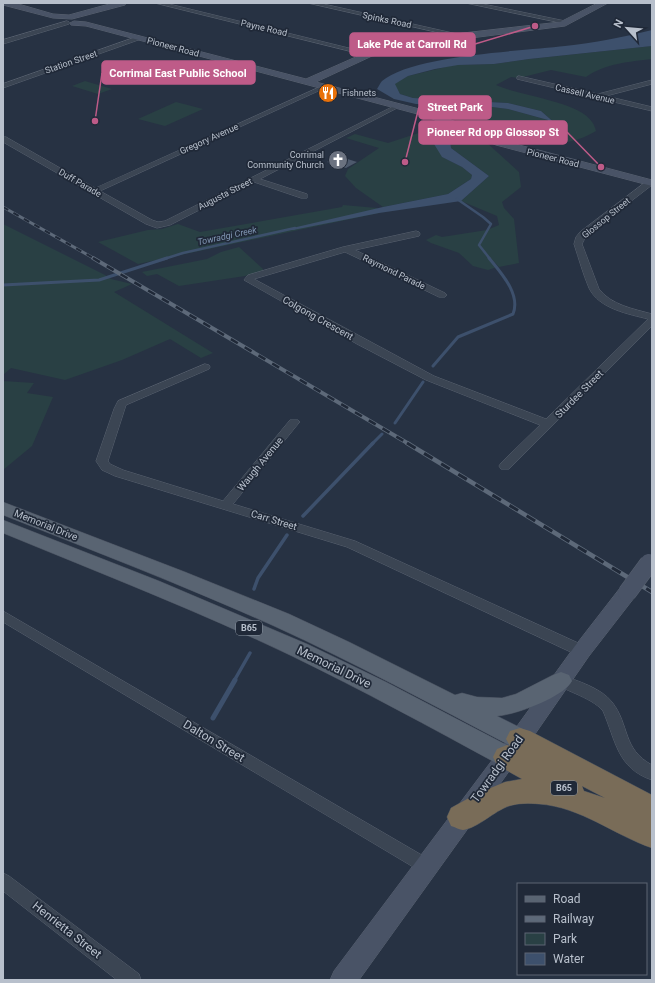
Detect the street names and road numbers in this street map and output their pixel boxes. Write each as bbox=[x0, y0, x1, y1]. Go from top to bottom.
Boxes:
street label: Spinks Road bbox=[362, 10, 412, 30]
street label: Payne Road bbox=[240, 18, 288, 38]
street label: Pioneer Road bbox=[146, 35, 200, 59]
street label: Station Street bbox=[44, 48, 98, 76]
street label: Cassell Avenue bbox=[554, 82, 616, 106]
street label: Gregory Avenue bbox=[178, 122, 240, 156]
street label: Pioneer Road bbox=[526, 147, 580, 169]
street label: Duff Parade bbox=[57, 167, 103, 199]
street label: Augusta Street bbox=[196, 176, 254, 212]
street label: Glossop Street bbox=[580, 196, 632, 240]
street label: Raymond Parade bbox=[361, 253, 427, 292]
street label: Colgong Crescent bbox=[281, 294, 355, 342]
street label: Sturdee Street bbox=[553, 368, 605, 420]
street label: Waugh Avenue bbox=[235, 435, 285, 493]
street label: Memorial Drive bbox=[13, 507, 79, 543]
street label: Carr Street bbox=[250, 508, 298, 532]
road number: B65 bbox=[236, 621, 262, 635]
street label: Memorial Drive bbox=[295, 643, 373, 691]
street label: Dalton Street bbox=[181, 717, 247, 765]
street label: Towradgi Road bbox=[468, 733, 526, 805]
road number: B65 bbox=[551, 781, 577, 795]
street label: Henrietta Street bbox=[30, 899, 104, 961]

